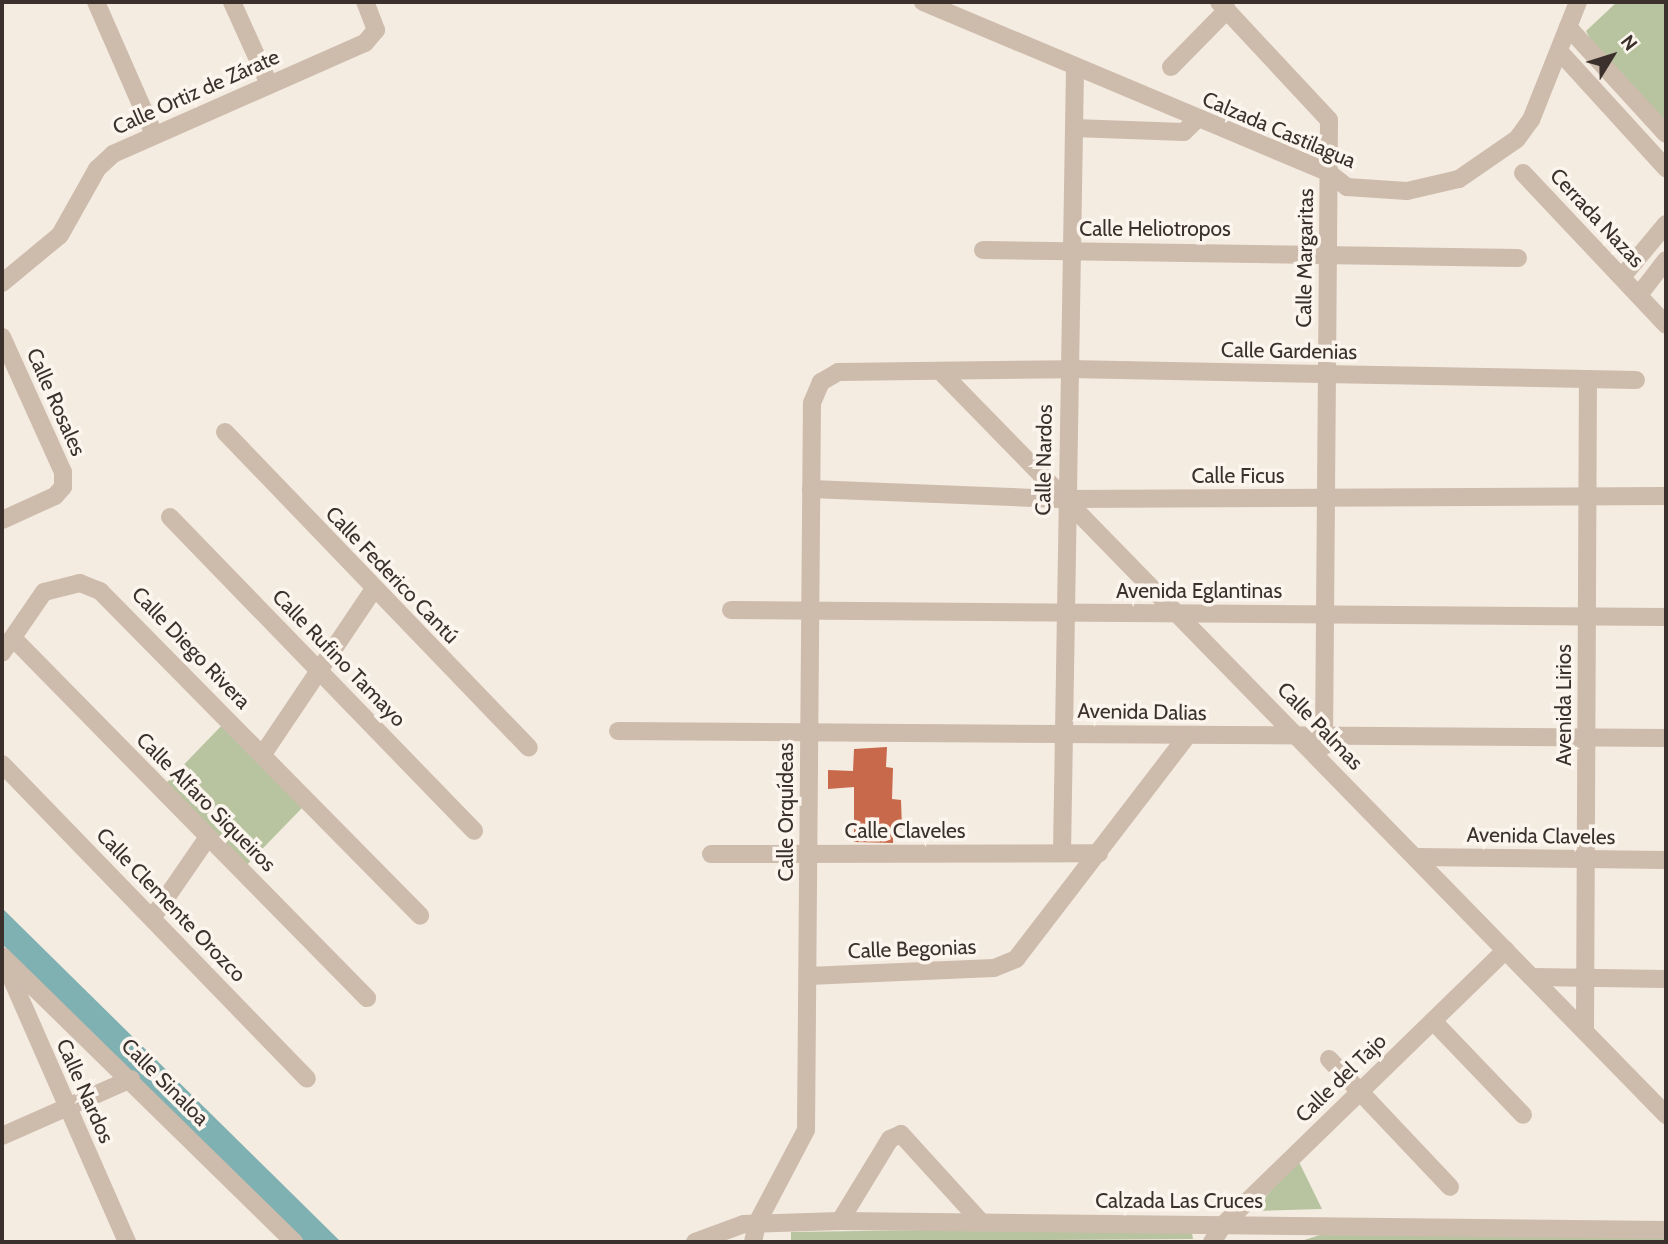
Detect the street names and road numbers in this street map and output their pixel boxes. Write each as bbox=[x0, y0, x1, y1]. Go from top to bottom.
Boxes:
street label: Calle Ortiz de Zárate bbox=[109, 44, 283, 140]
street label: Calzada Castilagua bbox=[1198, 86, 1360, 174]
street label: Cerrada Nazas bbox=[1545, 163, 1649, 273]
street label: Calle Margaritas bbox=[1291, 188, 1319, 328]
street label: Calle Heliotropos bbox=[1079, 216, 1231, 242]
street label: Calle Gardenias bbox=[1221, 337, 1357, 365]
street label: Calle Rosales bbox=[21, 344, 91, 460]
street label: Calle Nardos bbox=[1030, 404, 1058, 516]
street label: Calle Ficus bbox=[1192, 463, 1284, 489]
street label: Calle Federico Cantú bbox=[320, 501, 464, 649]
street label: Avenida Eglantinas bbox=[1116, 578, 1282, 604]
street label: Calle Diego Rivera bbox=[126, 582, 256, 714]
street label: Calle Rufino Tamayo bbox=[267, 584, 411, 732]
street label: Avenida Lirios bbox=[1551, 644, 1577, 766]
street label: Calle Palmas bbox=[1272, 677, 1368, 775]
street label: Avenida Dalias bbox=[1077, 698, 1207, 726]
street label: Calle Alfaro Siqueiros bbox=[131, 727, 281, 877]
street label: Calle Orquídeas bbox=[773, 742, 799, 882]
street label: Calle Claveles bbox=[844, 818, 966, 844]
street label: Avenida Claveles bbox=[1467, 822, 1615, 850]
street label: Calle Clemente Orozco bbox=[91, 823, 251, 987]
street label: Calle Begonias bbox=[847, 934, 977, 964]
street label: Calle del Tajo bbox=[1290, 1029, 1392, 1127]
street label: Calle Sinaloa bbox=[116, 1033, 214, 1131]
street label: Calle Nardos bbox=[51, 1035, 119, 1147]
street label: Calzada Las Cruces bbox=[1095, 1188, 1263, 1214]

